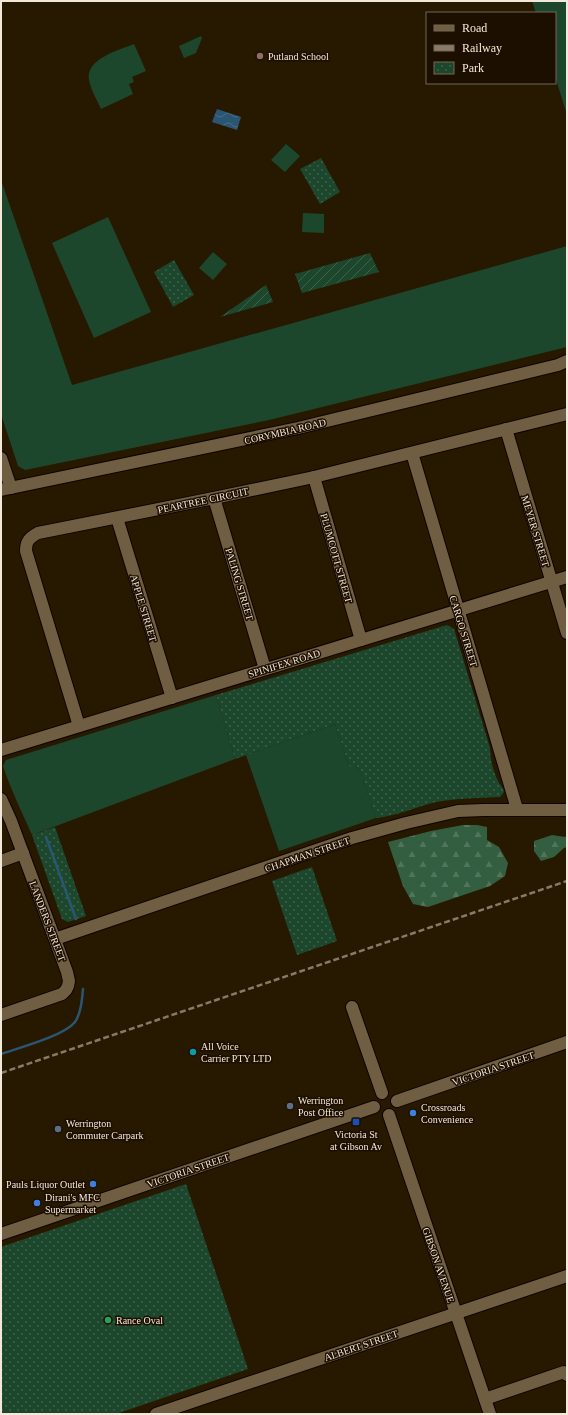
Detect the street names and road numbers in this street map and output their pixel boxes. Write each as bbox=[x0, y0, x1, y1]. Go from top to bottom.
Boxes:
street label: CORYMBIA ROAD bbox=[243, 417, 327, 446]
street label: PEARTREE CIRCUIT bbox=[157, 485, 249, 515]
street label: MEYER STREET bbox=[519, 494, 552, 568]
street label: PLUMCOTT STREET bbox=[318, 512, 355, 604]
street label: PALING STREET bbox=[223, 547, 256, 622]
street label: APPLE STREET bbox=[128, 573, 159, 643]
street label: CARGO STREET bbox=[447, 594, 480, 668]
street label: SPINIFEX ROAD bbox=[247, 647, 321, 680]
street label: CHAPMAN STREET bbox=[263, 835, 351, 874]
street label: LANDERS STREET bbox=[27, 879, 68, 963]
street label: VICTORIA STREET bbox=[451, 1049, 536, 1088]
street label: VICTORIA STREET bbox=[146, 1151, 231, 1190]
street label: GIBSON AVENUE bbox=[420, 1226, 457, 1304]
street label: ALBERT STREET bbox=[323, 1328, 399, 1363]

